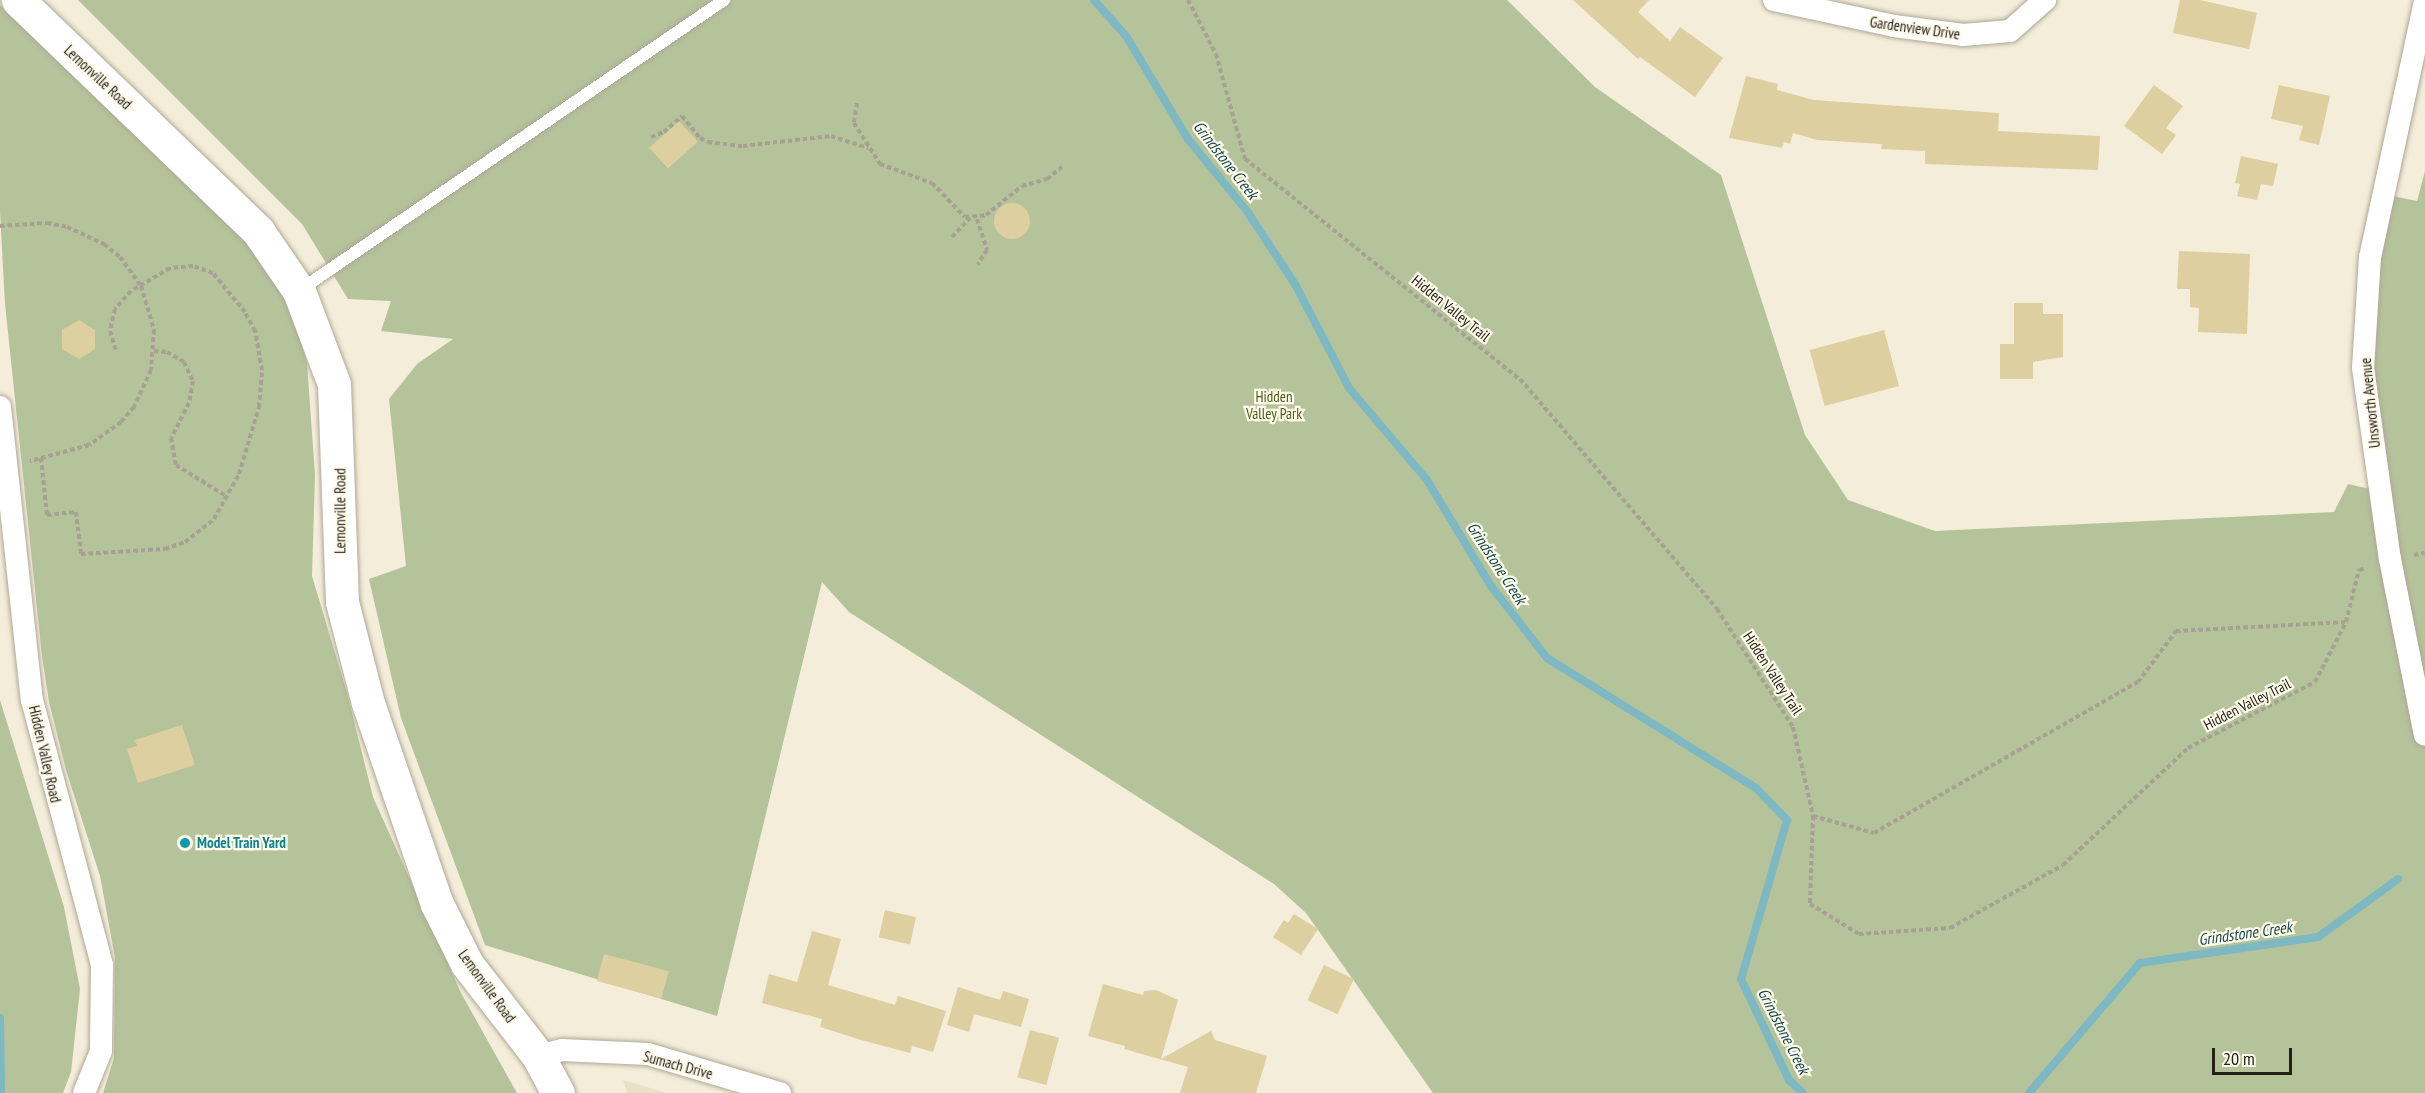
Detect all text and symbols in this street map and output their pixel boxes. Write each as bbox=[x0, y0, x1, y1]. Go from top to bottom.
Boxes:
street label: Gardenview Drive bbox=[1869, 13, 1961, 43]
street label: Lemonville Road bbox=[61, 41, 135, 113]
water label: Grindstone Creek bbox=[1189, 117, 1263, 203]
street label: Hidden Valley Trail bbox=[1408, 271, 1494, 345]
street label: Unsworth Avenue bbox=[2356, 357, 2384, 449]
park label: Hidden Valley Park bbox=[1246, 387, 1302, 422]
street label: Lemonville Road bbox=[331, 468, 349, 554]
water label: Grindstone Creek bbox=[1463, 518, 1531, 608]
street label: Hidden Valley Trail bbox=[1739, 628, 1807, 718]
street label: Hidden Valley Trail bbox=[2200, 674, 2294, 734]
street label: Hidden Valley Road bbox=[25, 703, 65, 805]
place label: Model Train Yard bbox=[197, 834, 287, 852]
marker: Model Train Yard bbox=[178, 836, 192, 850]
water label: Grindstone Creek bbox=[2197, 917, 2293, 949]
street label: Lemonville Road bbox=[455, 946, 519, 1026]
water label: Grindstone Creek bbox=[1754, 985, 1814, 1077]
scale bar bbox=[2215, 1036, 2294, 1074]
street label: Sumach Drive bbox=[641, 1047, 715, 1083]
text: 20 m bbox=[2223, 1047, 2255, 1070]

